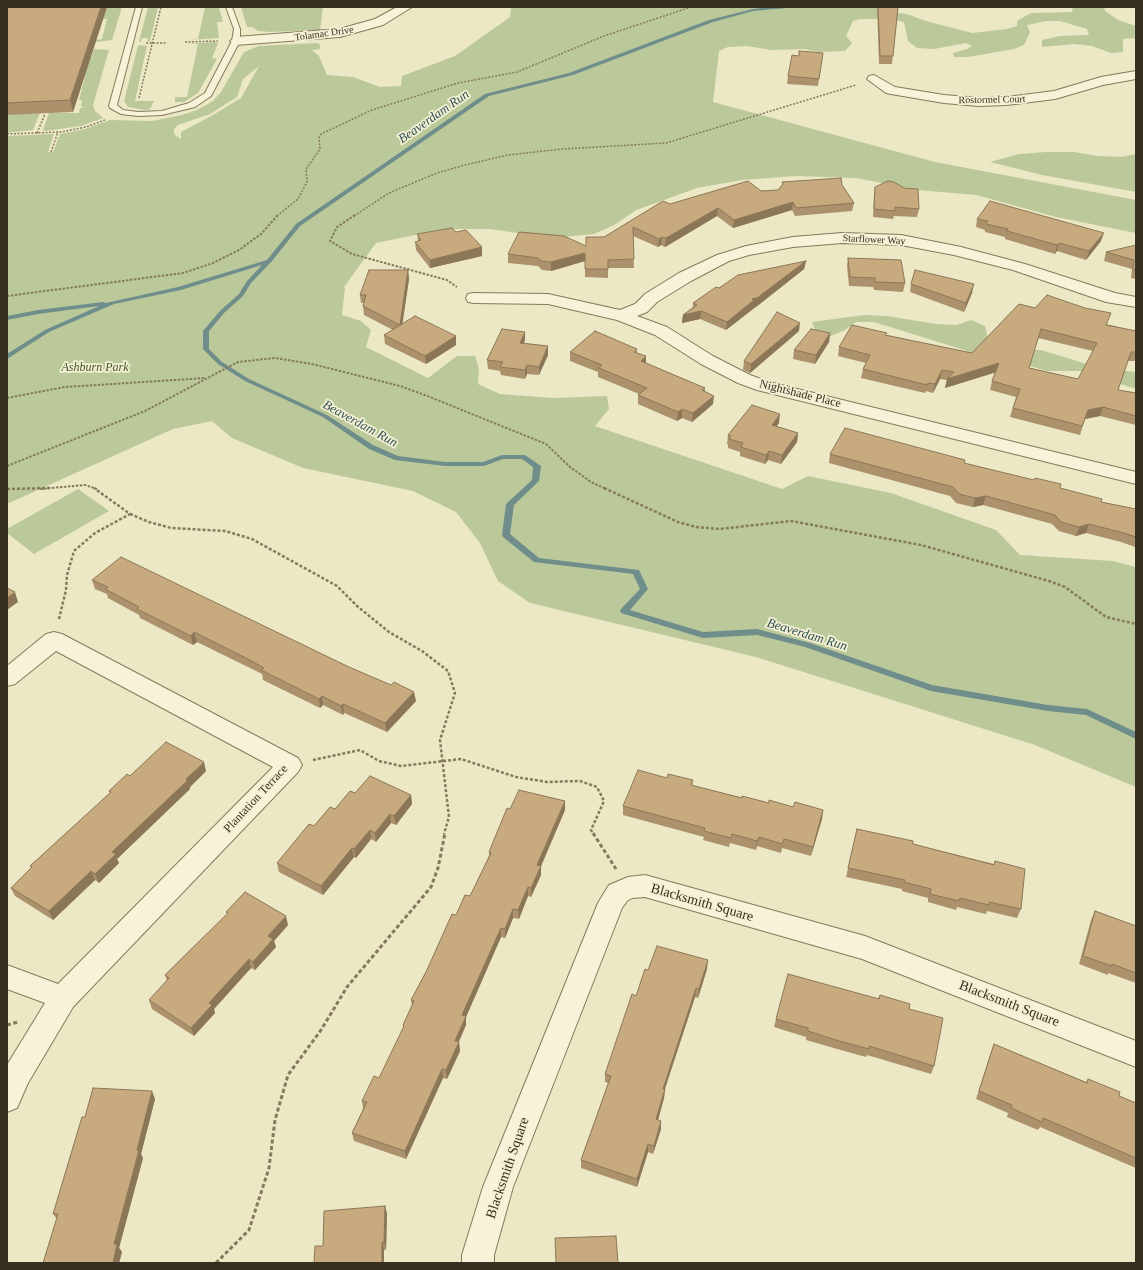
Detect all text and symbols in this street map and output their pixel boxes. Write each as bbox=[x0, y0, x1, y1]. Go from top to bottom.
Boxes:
street label: Tolamac Drive bbox=[294, 24, 354, 44]
water label: Beaverdam Run bbox=[396, 87, 472, 147]
street label: Rostormel Court bbox=[958, 93, 1026, 107]
street label: Starflower Way bbox=[842, 232, 906, 248]
park label: Ashburn Park bbox=[62, 361, 128, 375]
street label: Nightshade Place bbox=[758, 377, 842, 411]
water label: Beaverdam Run bbox=[320, 397, 400, 451]
water label: Beaverdam Run bbox=[765, 615, 849, 655]
street label: Plantation Terrace bbox=[221, 762, 291, 836]
street label: Blacksmith Square bbox=[649, 880, 755, 926]
street label: Blacksmith Square bbox=[956, 977, 1062, 1031]
street label: Blacksmith Square bbox=[483, 1115, 533, 1221]

